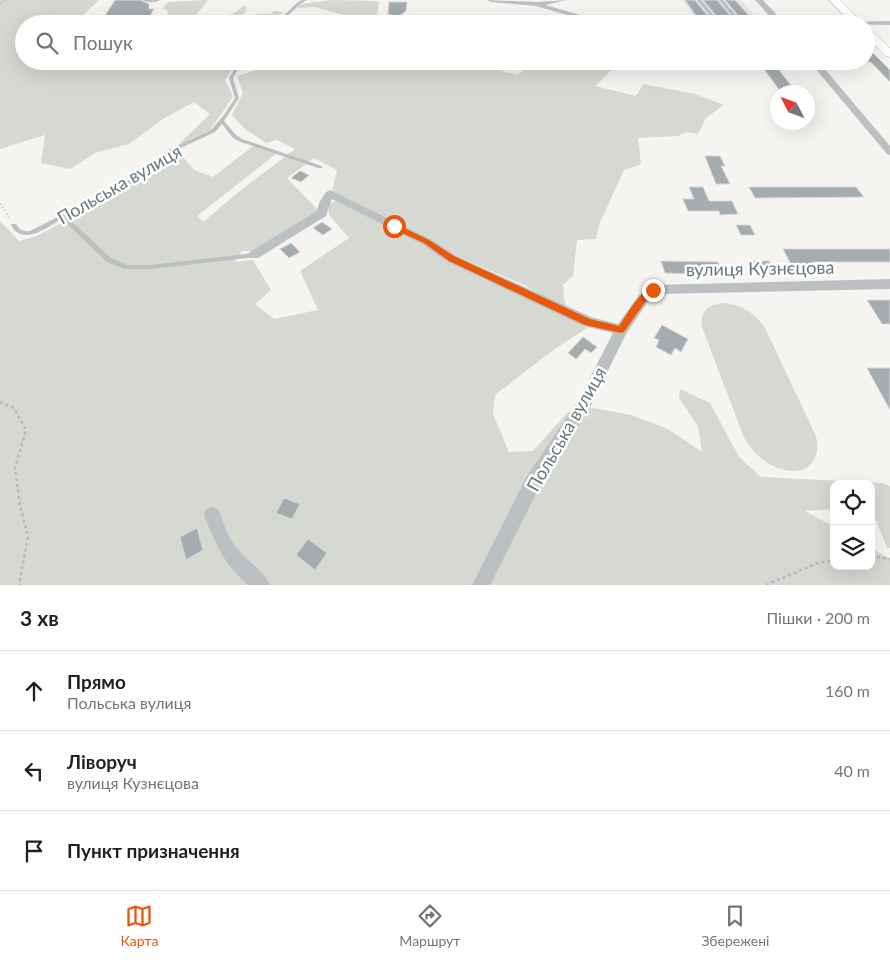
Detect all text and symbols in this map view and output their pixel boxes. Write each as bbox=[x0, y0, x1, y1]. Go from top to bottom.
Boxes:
search box bbox=[15, 15, 875, 70]
icon: search bbox=[33, 29, 61, 57]
text: Пошук bbox=[73, 31, 133, 54]
north arrow bbox=[770, 85, 815, 130]
street label: Польська вулиця bbox=[53, 139, 185, 229]
route start bbox=[383, 215, 406, 238]
street label: вулиця Кузнєцова bbox=[686, 256, 834, 280]
route end bbox=[642, 279, 665, 302]
street label: Польська вулиця bbox=[521, 363, 611, 495]
map controls bbox=[830, 480, 875, 570]
button: locate bbox=[830, 480, 875, 525]
button: layers bbox=[830, 525, 875, 570]
text: 3 хв bbox=[20, 605, 59, 630]
text: Пішки · 200 m bbox=[766, 608, 870, 627]
text: Прямо bbox=[67, 670, 126, 693]
icon: ahead bbox=[20, 677, 48, 705]
text: 160 m bbox=[825, 681, 870, 700]
text: Польська вулиця bbox=[67, 693, 191, 712]
text: Ліворуч bbox=[67, 750, 137, 773]
icon: left bbox=[20, 757, 48, 785]
text: 40 m bbox=[834, 761, 870, 780]
text: вулиця Кузнєцова bbox=[67, 773, 199, 792]
icon: arrive bbox=[20, 837, 48, 865]
text: Пункт призначення bbox=[67, 839, 240, 862]
tab: Карта bbox=[121, 902, 158, 949]
tab: Маршрут bbox=[399, 902, 460, 949]
tab: Збережені bbox=[701, 902, 769, 949]

